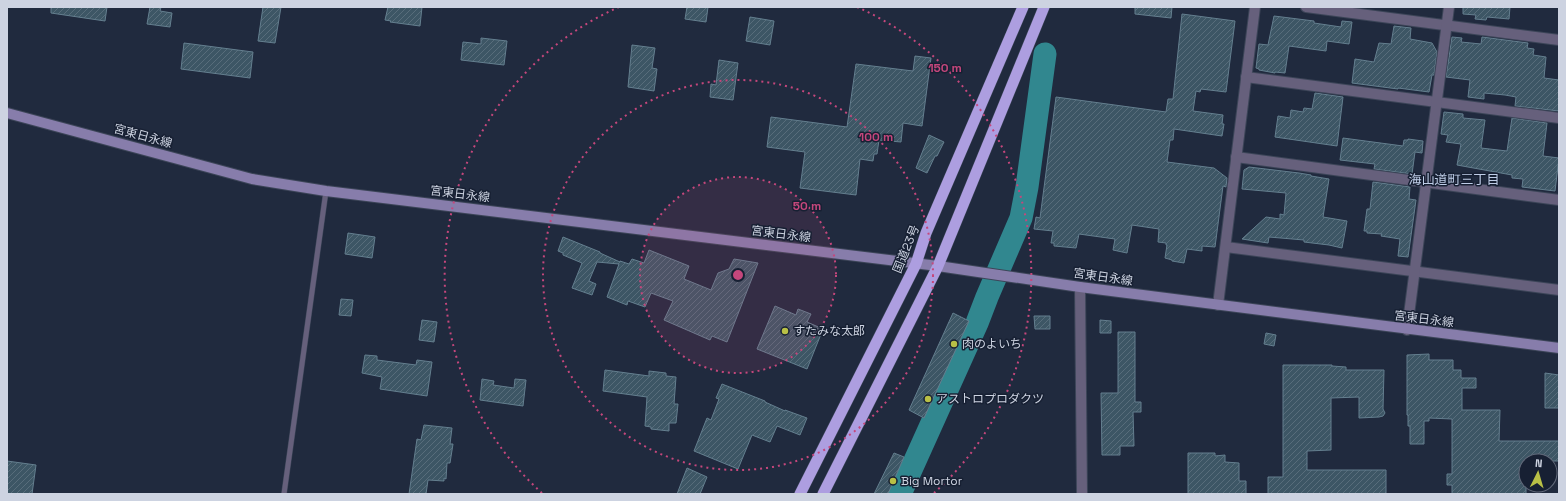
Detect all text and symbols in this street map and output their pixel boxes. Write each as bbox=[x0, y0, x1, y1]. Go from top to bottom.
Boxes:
text: 150 m bbox=[928, 60, 962, 76]
street label: 宮東日永線 bbox=[112, 121, 174, 151]
text: 100 m bbox=[859, 129, 893, 145]
district label: 海山道町三丁目 bbox=[1408, 171, 1500, 188]
street label: 宮東日永線 bbox=[429, 182, 491, 206]
text: 50 m bbox=[793, 198, 821, 214]
street label: 宮東日永線 bbox=[750, 222, 812, 246]
street label: 国道23号 bbox=[889, 223, 923, 275]
street label: 宮東日永線 bbox=[1072, 265, 1134, 289]
centre of rings bbox=[731, 268, 745, 282]
street label: 宮東日永線 bbox=[1393, 307, 1455, 331]
place label: すたみな太郎 bbox=[793, 323, 865, 339]
marker: すたみな太郎 bbox=[780, 326, 790, 336]
place label: 肉のよいち bbox=[962, 336, 1022, 352]
marker: 肉のよいち bbox=[949, 339, 959, 349]
place label: アストロプロダクツ bbox=[936, 391, 1044, 407]
marker: アストロプロダクツ bbox=[923, 394, 933, 404]
north arrow bbox=[1518, 453, 1558, 493]
text: N bbox=[1535, 456, 1543, 470]
place label: Big Mortor bbox=[901, 473, 963, 489]
marker: Big Mortor bbox=[888, 476, 898, 486]

